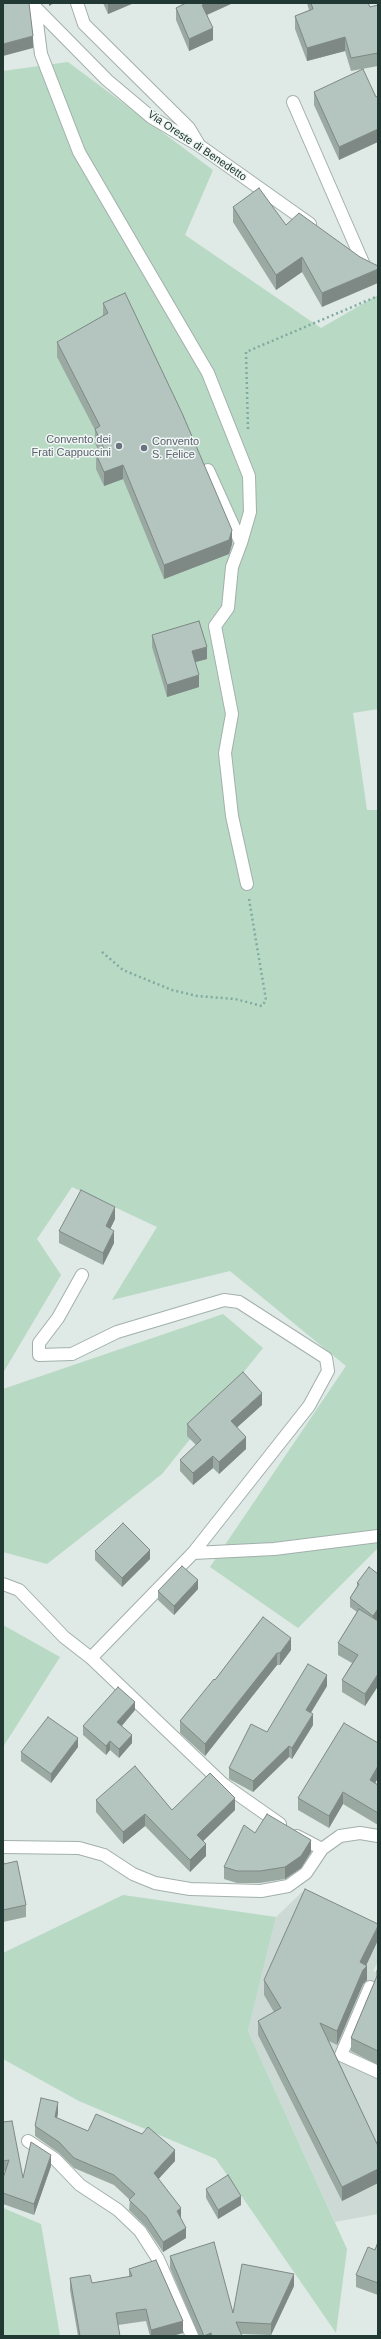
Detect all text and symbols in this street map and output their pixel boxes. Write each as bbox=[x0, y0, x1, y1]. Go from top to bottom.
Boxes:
street label: Via Oreste di Benedetto bbox=[145, 108, 249, 184]
place label: Convento dei Frati Cappuccini bbox=[32, 433, 111, 459]
place label: Convento S. Felice bbox=[152, 435, 199, 461]
marker: Convento dei Frati Cappuccini bbox=[114, 441, 124, 451]
marker: Convento S. Felice bbox=[139, 443, 149, 453]

